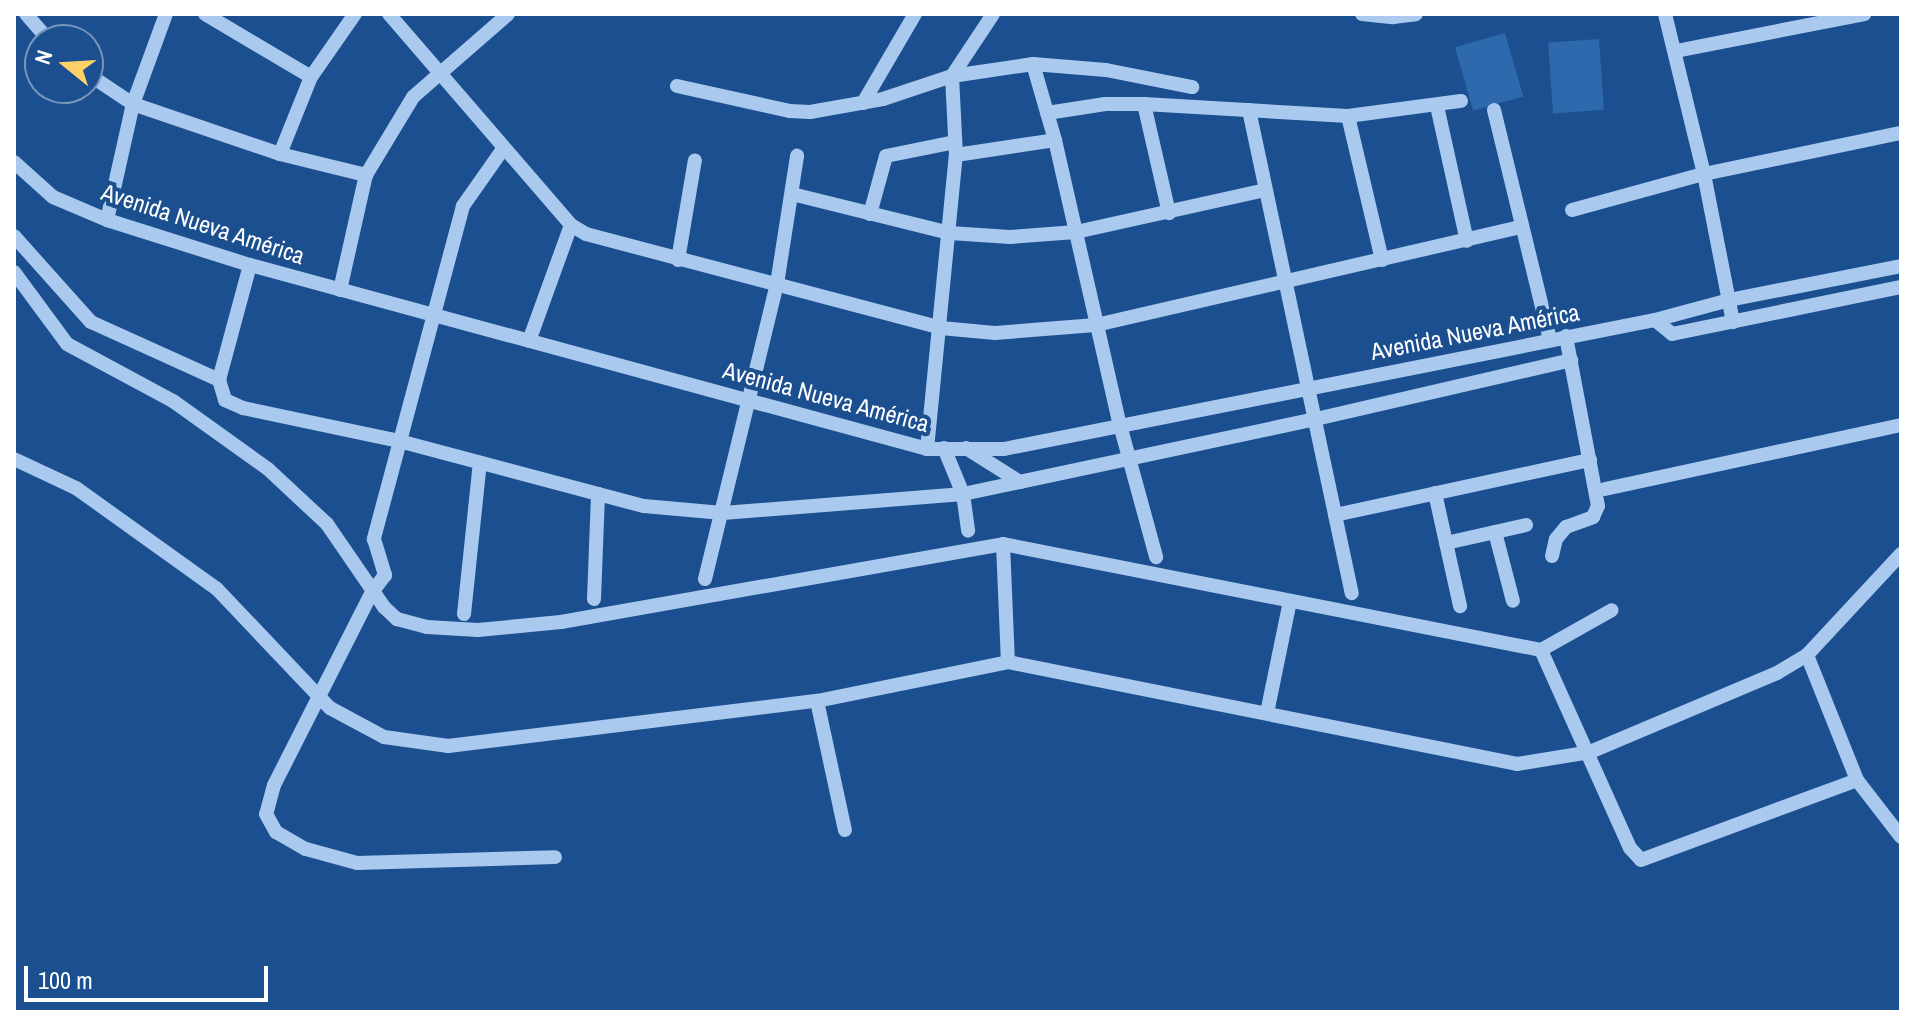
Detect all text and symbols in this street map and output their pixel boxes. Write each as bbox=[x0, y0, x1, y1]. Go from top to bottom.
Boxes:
north arrow bbox=[24, 24, 104, 104]
text: N bbox=[27, 46, 59, 68]
street label: Avenida Nueva América bbox=[97, 177, 309, 271]
street label: Avenida Nueva América bbox=[1368, 298, 1582, 366]
street label: Avenida Nueva América bbox=[719, 356, 933, 438]
scale bar bbox=[28, 950, 272, 1000]
text: 100 m bbox=[38, 964, 93, 996]

